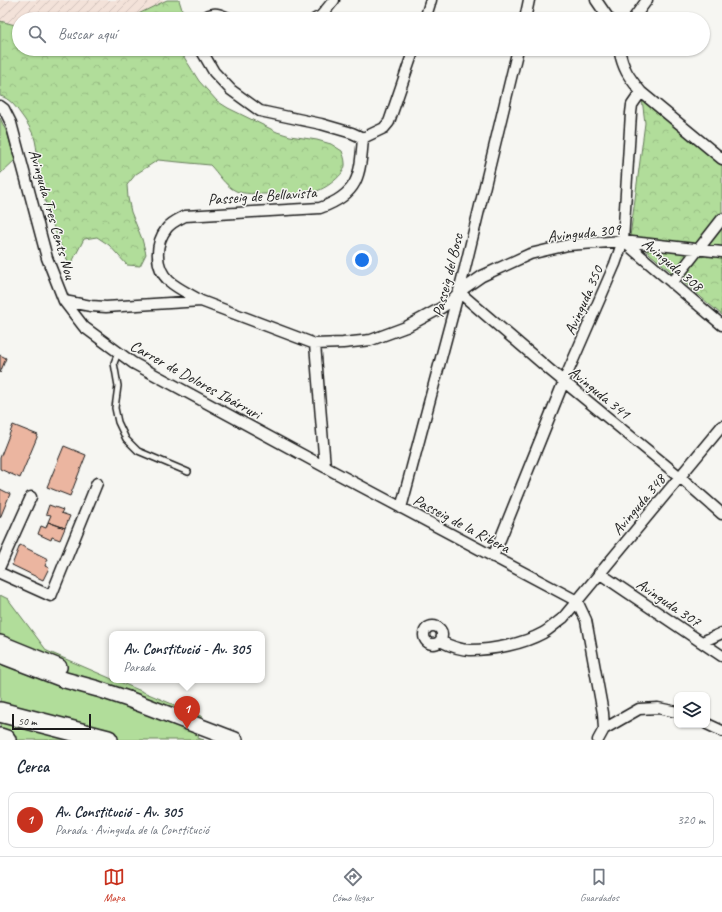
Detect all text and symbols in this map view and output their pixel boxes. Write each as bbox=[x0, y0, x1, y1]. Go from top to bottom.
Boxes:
search box bbox=[12, 12, 710, 56]
icon: search bbox=[26, 23, 48, 45]
text: Buscar aquí bbox=[58, 25, 117, 44]
street label: Avinguda Tres Cents Nou bbox=[24, 147, 80, 283]
street label: Passeig de Bellavista bbox=[207, 182, 319, 210]
street label: Avinguda 309 bbox=[546, 219, 623, 247]
street label: Passeig del Bosc bbox=[428, 230, 468, 319]
street label: Avinguda 308 bbox=[638, 233, 708, 297]
your location bbox=[352, 250, 372, 270]
street label: Avinguda 350 bbox=[560, 261, 609, 338]
street label: Carrer de Dolores Ibárruri bbox=[127, 336, 266, 425]
street label: Avinguda 341 bbox=[565, 362, 635, 424]
street label: Avinguda 348 bbox=[607, 469, 671, 539]
street label: Passeig de la Ribera bbox=[410, 490, 515, 558]
street label: Avinguda 307 bbox=[632, 574, 705, 632]
popup bbox=[109, 631, 265, 683]
text: Av. Constitució - Av. 305 bbox=[123, 640, 251, 659]
text: Parada bbox=[123, 659, 155, 675]
map controls bbox=[674, 692, 710, 728]
button: layers bbox=[674, 692, 710, 728]
pin: 1 bbox=[174, 696, 200, 729]
scale bar bbox=[12, 712, 91, 731]
text: 50 m bbox=[18, 714, 37, 728]
text: Cerca bbox=[16, 756, 49, 777]
text: Av. Constitució - Av. 305 bbox=[55, 803, 182, 822]
text: 1 bbox=[27, 812, 33, 828]
text: 320 m bbox=[677, 812, 705, 828]
text: Parada · Avinguda de la Constitució bbox=[55, 822, 209, 838]
tab: Mapa bbox=[103, 866, 125, 904]
tab: Cómo llegar bbox=[332, 866, 374, 904]
tab: Guardados bbox=[580, 866, 619, 904]

